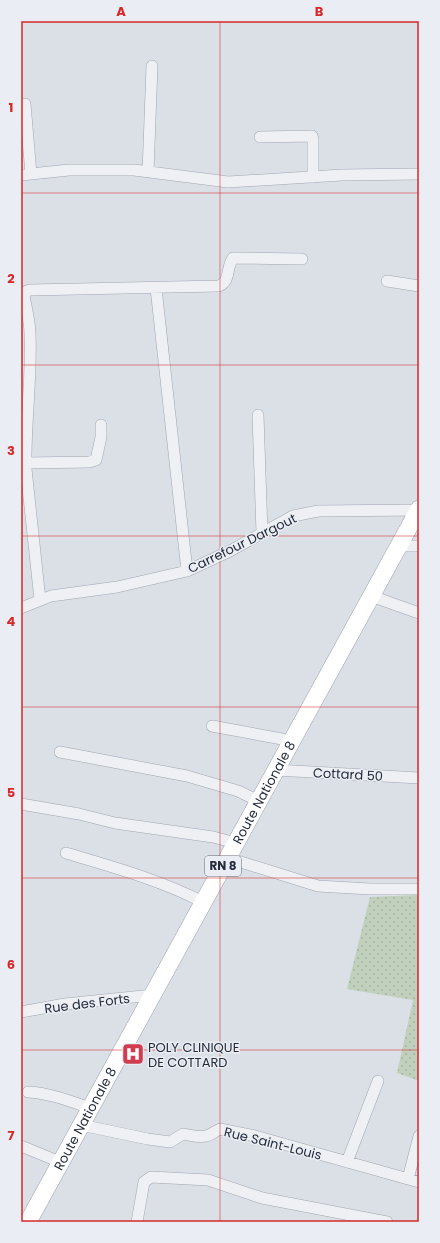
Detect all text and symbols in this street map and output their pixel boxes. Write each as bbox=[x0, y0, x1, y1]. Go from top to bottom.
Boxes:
text: A bbox=[116, 2, 126, 21]
text: B bbox=[315, 2, 324, 21]
text: 1 bbox=[9, 98, 13, 117]
text: 2 bbox=[7, 269, 15, 288]
text: 3 bbox=[7, 441, 15, 460]
street label: Carrefour Dargout bbox=[185, 509, 300, 578]
text: 4 bbox=[7, 612, 16, 631]
street label: Route Nationale 8 bbox=[228, 738, 300, 848]
street label: Cottard 50 bbox=[313, 763, 383, 786]
text: 5 bbox=[7, 783, 15, 802]
road number: RN 8 bbox=[205, 856, 241, 876]
text: 6 bbox=[7, 955, 15, 974]
street label: Rue des Forts bbox=[43, 989, 131, 1018]
place label: POLY CLINIQUE DE COTTARD bbox=[148, 1038, 239, 1072]
hospital icon: POLY CLINIQUE DE COTTARD bbox=[120, 1041, 146, 1067]
street label: Route Nationale 8 bbox=[49, 1064, 121, 1174]
street label: Rue Saint-Louis bbox=[222, 1122, 324, 1165]
text: 7 bbox=[8, 1126, 15, 1145]

